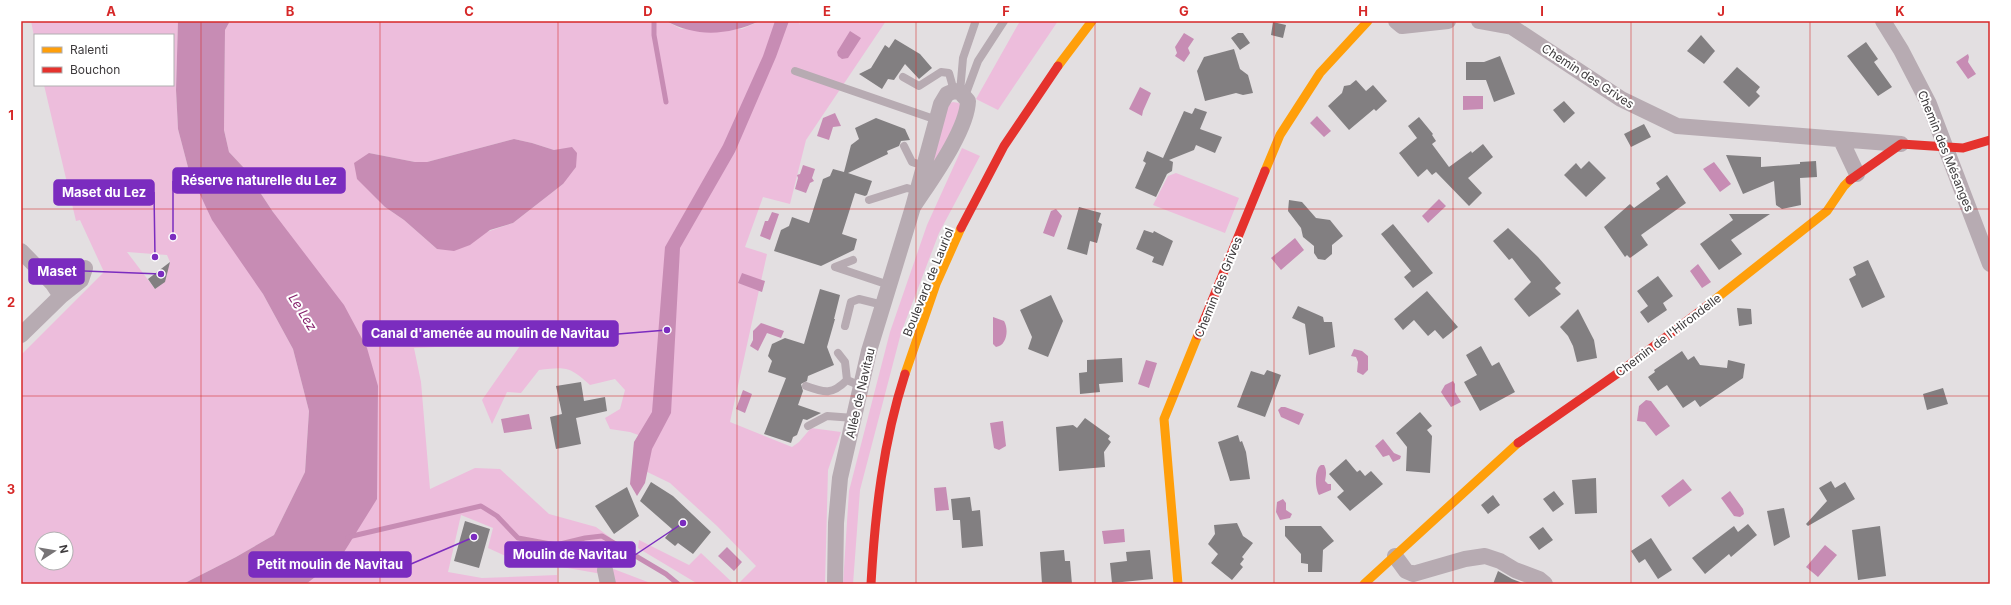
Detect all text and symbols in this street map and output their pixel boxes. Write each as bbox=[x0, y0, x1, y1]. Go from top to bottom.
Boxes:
text: A bbox=[106, 3, 116, 19]
text: B bbox=[286, 3, 295, 19]
text: C bbox=[464, 3, 474, 19]
text: D bbox=[643, 3, 653, 19]
text: E bbox=[823, 3, 831, 19]
text: F bbox=[1002, 3, 1010, 19]
text: G bbox=[1179, 3, 1189, 19]
text: H bbox=[1358, 3, 1368, 19]
text: I bbox=[1540, 3, 1544, 19]
text: J bbox=[1717, 3, 1725, 19]
text: K bbox=[1895, 3, 1905, 19]
legend bbox=[34, 34, 174, 86]
street label: Chemin des Grives bbox=[1539, 41, 1637, 111]
text: Ralenti bbox=[70, 42, 108, 57]
text: Bouchon bbox=[70, 62, 120, 77]
street label: Chemin des Mésanges bbox=[1915, 88, 1977, 214]
text: 1 bbox=[8, 107, 14, 123]
callout: Réserve naturelle du Lez bbox=[173, 168, 345, 193]
text: Réserve naturelle du Lez bbox=[181, 172, 337, 188]
callout: Maset du Lez bbox=[54, 180, 154, 205]
text: Maset du Lez bbox=[62, 184, 146, 200]
street label: Boulevard de Lauriol bbox=[899, 225, 957, 339]
street label: Chemin des Grives bbox=[1191, 234, 1245, 340]
callout: Maset bbox=[29, 259, 84, 284]
text: Maset bbox=[37, 263, 77, 279]
street label: Chemin de l'Hirondelle bbox=[1612, 290, 1724, 380]
water label: Le Lez bbox=[286, 291, 320, 333]
text: 2 bbox=[7, 294, 15, 310]
callout: Canal d'amenée au moulin de Navitau bbox=[363, 321, 618, 346]
text: Canal d'amenée au moulin de Navitau bbox=[371, 325, 609, 341]
street label: Allée de Navitau bbox=[842, 346, 878, 440]
text: 3 bbox=[7, 481, 15, 497]
north arrow bbox=[34, 531, 74, 571]
callout: Moulin de Navitau bbox=[505, 542, 635, 567]
text: N bbox=[56, 543, 72, 554]
text: Moulin de Navitau bbox=[513, 546, 627, 562]
callout: Petit moulin de Navitau bbox=[249, 552, 411, 577]
text: Petit moulin de Navitau bbox=[257, 556, 403, 572]

